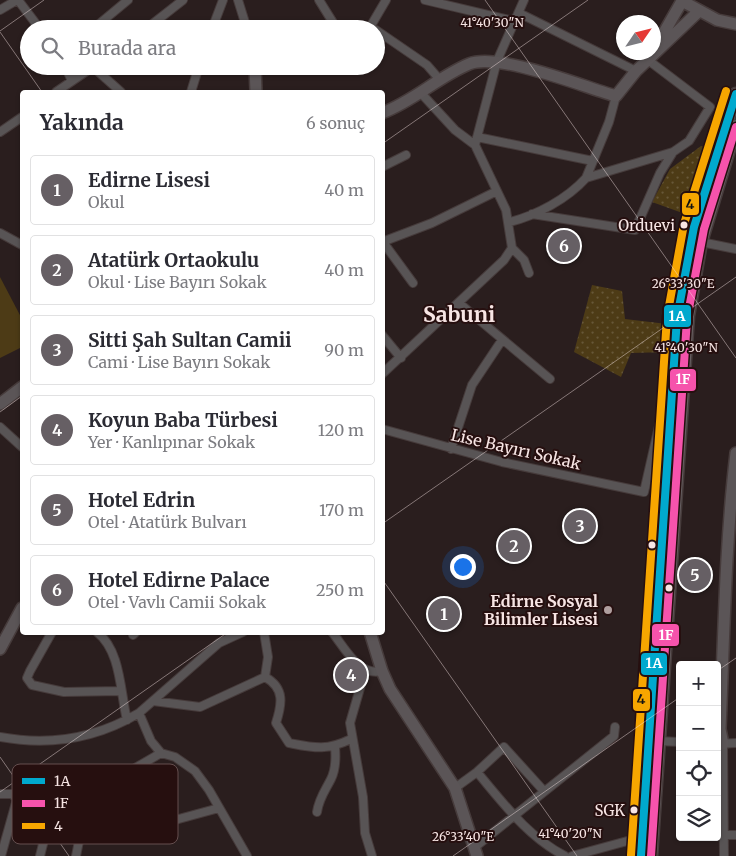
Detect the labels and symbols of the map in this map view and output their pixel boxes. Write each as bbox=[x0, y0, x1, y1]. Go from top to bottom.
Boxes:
text: 41°40'30"N bbox=[460, 15, 524, 30]
north arrow bbox=[616, 15, 661, 60]
line badge: 4 bbox=[681, 192, 700, 216]
text: 4 bbox=[686, 195, 695, 213]
place label: Orduevi bbox=[618, 216, 675, 235]
marker: Orduevi bbox=[679, 220, 689, 230]
pin: 6 bbox=[548, 227, 580, 265]
text: 26°33'30"E bbox=[652, 276, 715, 291]
district label: Sabuni bbox=[423, 301, 495, 328]
line badge: 1A bbox=[663, 304, 692, 328]
text: 1A bbox=[669, 307, 687, 325]
text: 41°40'30"N bbox=[654, 340, 718, 355]
line badge: 1F bbox=[669, 368, 697, 392]
text: 1F bbox=[675, 370, 691, 388]
street label: Lise Bayırı Sokak bbox=[449, 424, 584, 474]
pin: 3 bbox=[564, 507, 596, 545]
pin: 2 bbox=[498, 527, 530, 565]
unlabelled marker bbox=[647, 540, 657, 550]
your location bbox=[450, 554, 476, 580]
pin: 5 bbox=[679, 556, 711, 594]
unlabelled marker bbox=[664, 583, 674, 593]
place label: Edirne Sosyal Bilimler Lisesi bbox=[484, 591, 599, 629]
pin: 1 bbox=[428, 595, 460, 633]
marker: Edirne Sosyal Bilimler Lisesi bbox=[602, 604, 614, 616]
line badge: 1F bbox=[651, 623, 680, 647]
text: 1F bbox=[658, 626, 674, 644]
line badge: 1A bbox=[640, 652, 668, 676]
text: 1A bbox=[646, 654, 664, 672]
pin: 4 bbox=[335, 656, 367, 694]
line badge: 4 bbox=[632, 688, 651, 712]
text: 4 bbox=[637, 690, 646, 708]
legend bbox=[12, 764, 178, 844]
text: 1A bbox=[54, 772, 71, 790]
text: 1F bbox=[54, 794, 69, 812]
place label: SGK bbox=[594, 801, 625, 820]
marker: SGK bbox=[629, 805, 639, 815]
text: 4 bbox=[54, 817, 63, 835]
text: 41°40'20"N bbox=[538, 826, 602, 841]
text: 26°33'40"E bbox=[432, 829, 494, 844]

